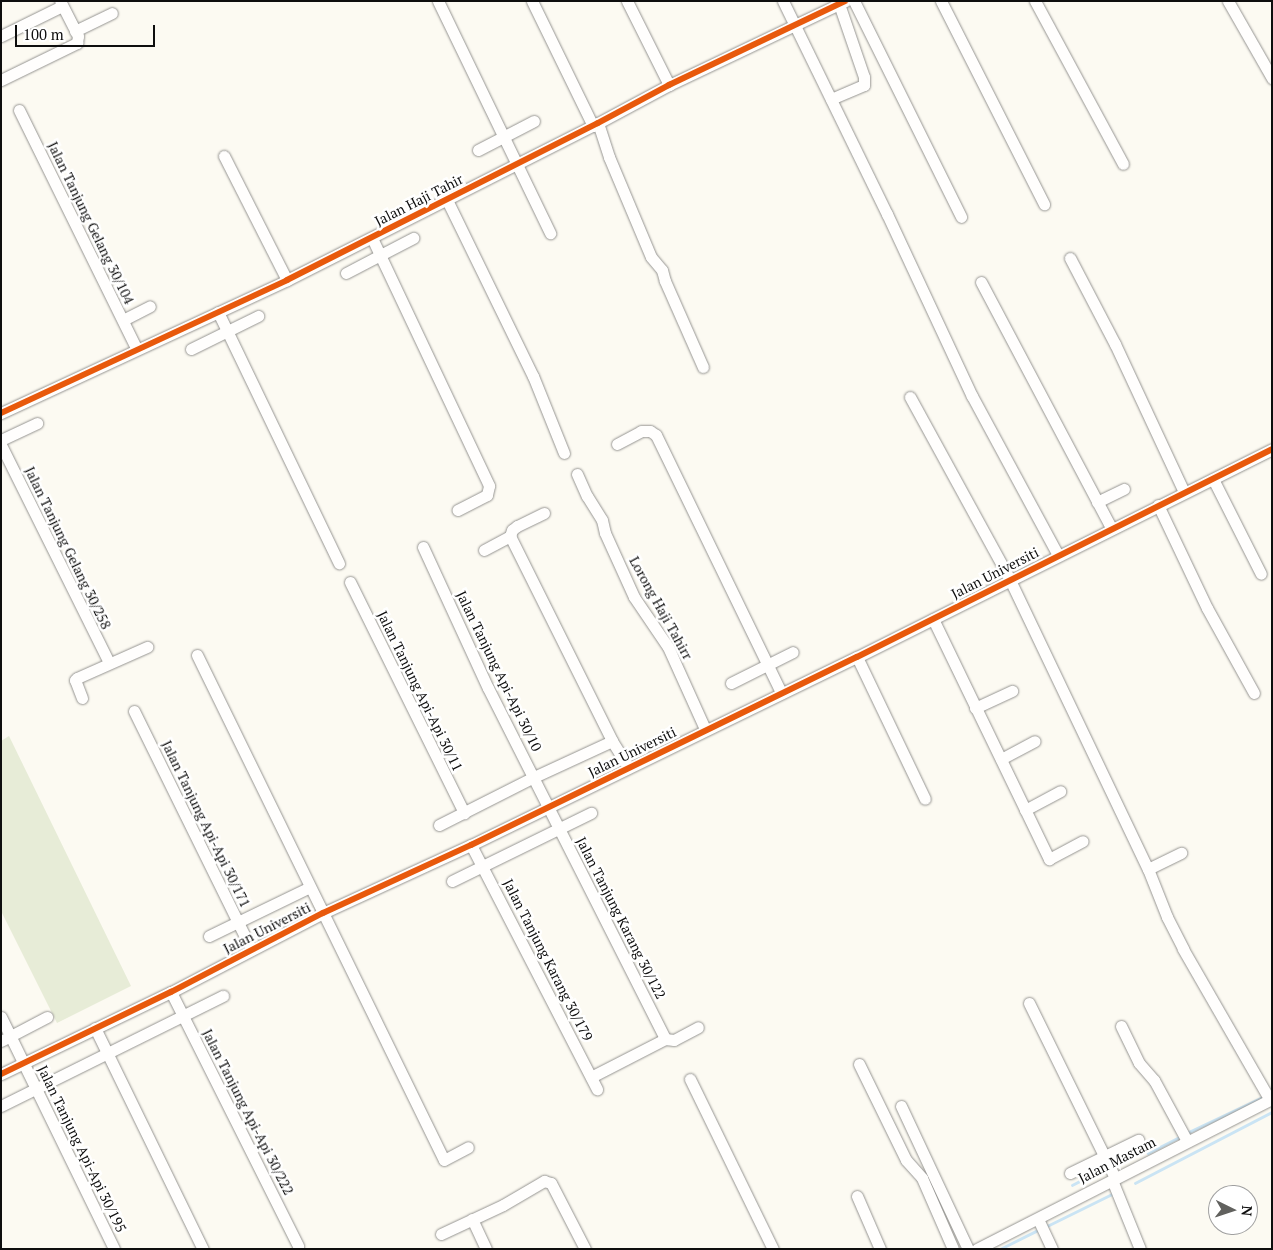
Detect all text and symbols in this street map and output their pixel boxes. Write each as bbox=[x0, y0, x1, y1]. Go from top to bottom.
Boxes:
scale bar bbox=[18, 15, 158, 47]
text: 100 m bbox=[23, 24, 64, 44]
street label: Jalan Tanjung Gelang 30/104 bbox=[44, 139, 138, 307]
street label: Jalan Haji Tahir bbox=[372, 171, 466, 229]
street label: Jalan Tanjung Gelang 30/258 bbox=[21, 464, 115, 632]
street label: Jalan Universiti bbox=[949, 544, 1041, 602]
street label: Lorong Haji Tahirr bbox=[626, 554, 696, 662]
street label: Jalan Tanjung Api-Api 30/10 bbox=[453, 588, 545, 754]
street label: Jalan Tanjung Api-Api 30/11 bbox=[374, 608, 466, 774]
street label: Jalan Universiti bbox=[585, 723, 679, 781]
street label: Jalan Tanjung Api-Api 30/171 bbox=[158, 738, 254, 910]
street label: Jalan Tanjung Karang 30/122 bbox=[573, 834, 669, 1002]
street label: Jalan Tanjung Karang 30/179 bbox=[500, 876, 596, 1044]
street label: Jalan Universiti bbox=[221, 899, 313, 957]
street label: Jalan Tanjung Api-Api 30/222 bbox=[199, 1026, 297, 1198]
street label: Jalan Tanjung Api-Api 30/195 bbox=[34, 1063, 130, 1235]
street label: Jalan Mastam bbox=[1076, 1133, 1158, 1187]
north arrow bbox=[1208, 1185, 1258, 1235]
text: N bbox=[1238, 1205, 1257, 1217]

